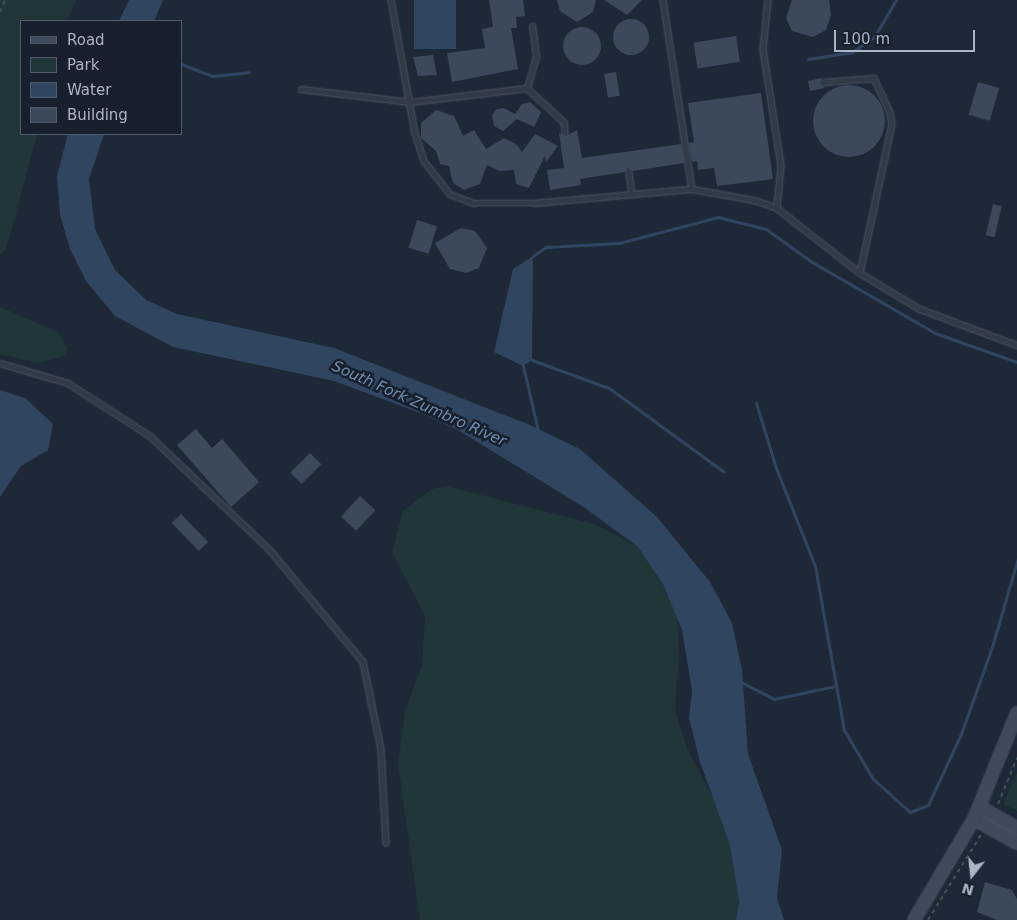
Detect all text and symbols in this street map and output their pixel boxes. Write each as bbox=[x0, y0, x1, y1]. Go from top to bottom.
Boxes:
legend bbox=[20, 20, 182, 135]
scale bar bbox=[837, 20, 978, 52]
text: 100 m bbox=[842, 30, 890, 48]
text: Road bbox=[67, 31, 105, 49]
text: Park bbox=[67, 56, 99, 74]
text: Water bbox=[67, 81, 111, 99]
text: Building bbox=[67, 106, 128, 124]
water label: South Fork Zumbro River bbox=[329, 357, 509, 451]
north arrow bbox=[947, 850, 997, 900]
text: N bbox=[960, 880, 976, 899]

